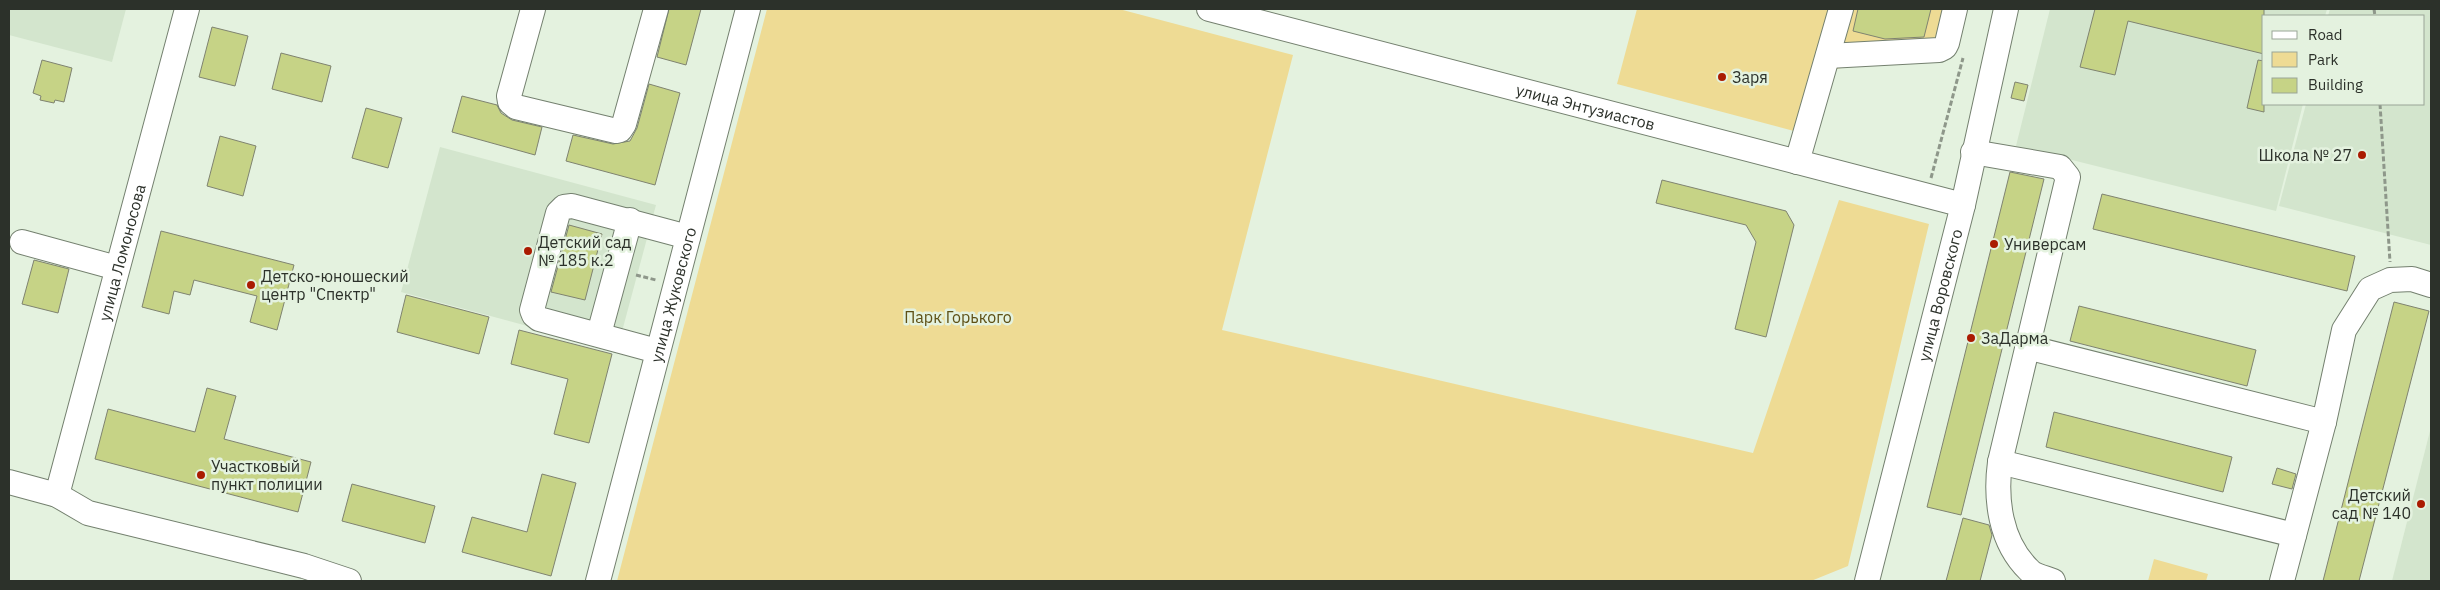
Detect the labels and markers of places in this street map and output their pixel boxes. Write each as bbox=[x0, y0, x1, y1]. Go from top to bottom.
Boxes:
place label: Заря bbox=[1732, 67, 1768, 87]
marker: Заря bbox=[1716, 71, 1728, 83]
place label: Школа № 27 bbox=[2258, 145, 2352, 165]
marker: Школа № 27 bbox=[2356, 149, 2368, 161]
place label: Детский сад № 185 к.2 bbox=[538, 232, 632, 270]
place label: Универсам bbox=[2004, 234, 2086, 254]
marker: Универсам bbox=[1988, 238, 2000, 250]
marker: Детский сад № 185 к.2 bbox=[522, 245, 534, 257]
place label: Детско-юношеский центр "Спектр" bbox=[261, 266, 409, 304]
marker: Детско-юношеский центр "Спектр" bbox=[245, 279, 257, 291]
place label: ЗаДарма bbox=[1981, 328, 2049, 348]
marker: ЗаДарма bbox=[1965, 332, 1977, 344]
place label: Участковый пункт полиции bbox=[211, 456, 323, 494]
marker: Участковый пункт полиции bbox=[195, 469, 207, 481]
place label: Детский сад № 140 bbox=[2332, 485, 2411, 523]
marker: Детский сад № 140 bbox=[2415, 498, 2427, 510]

